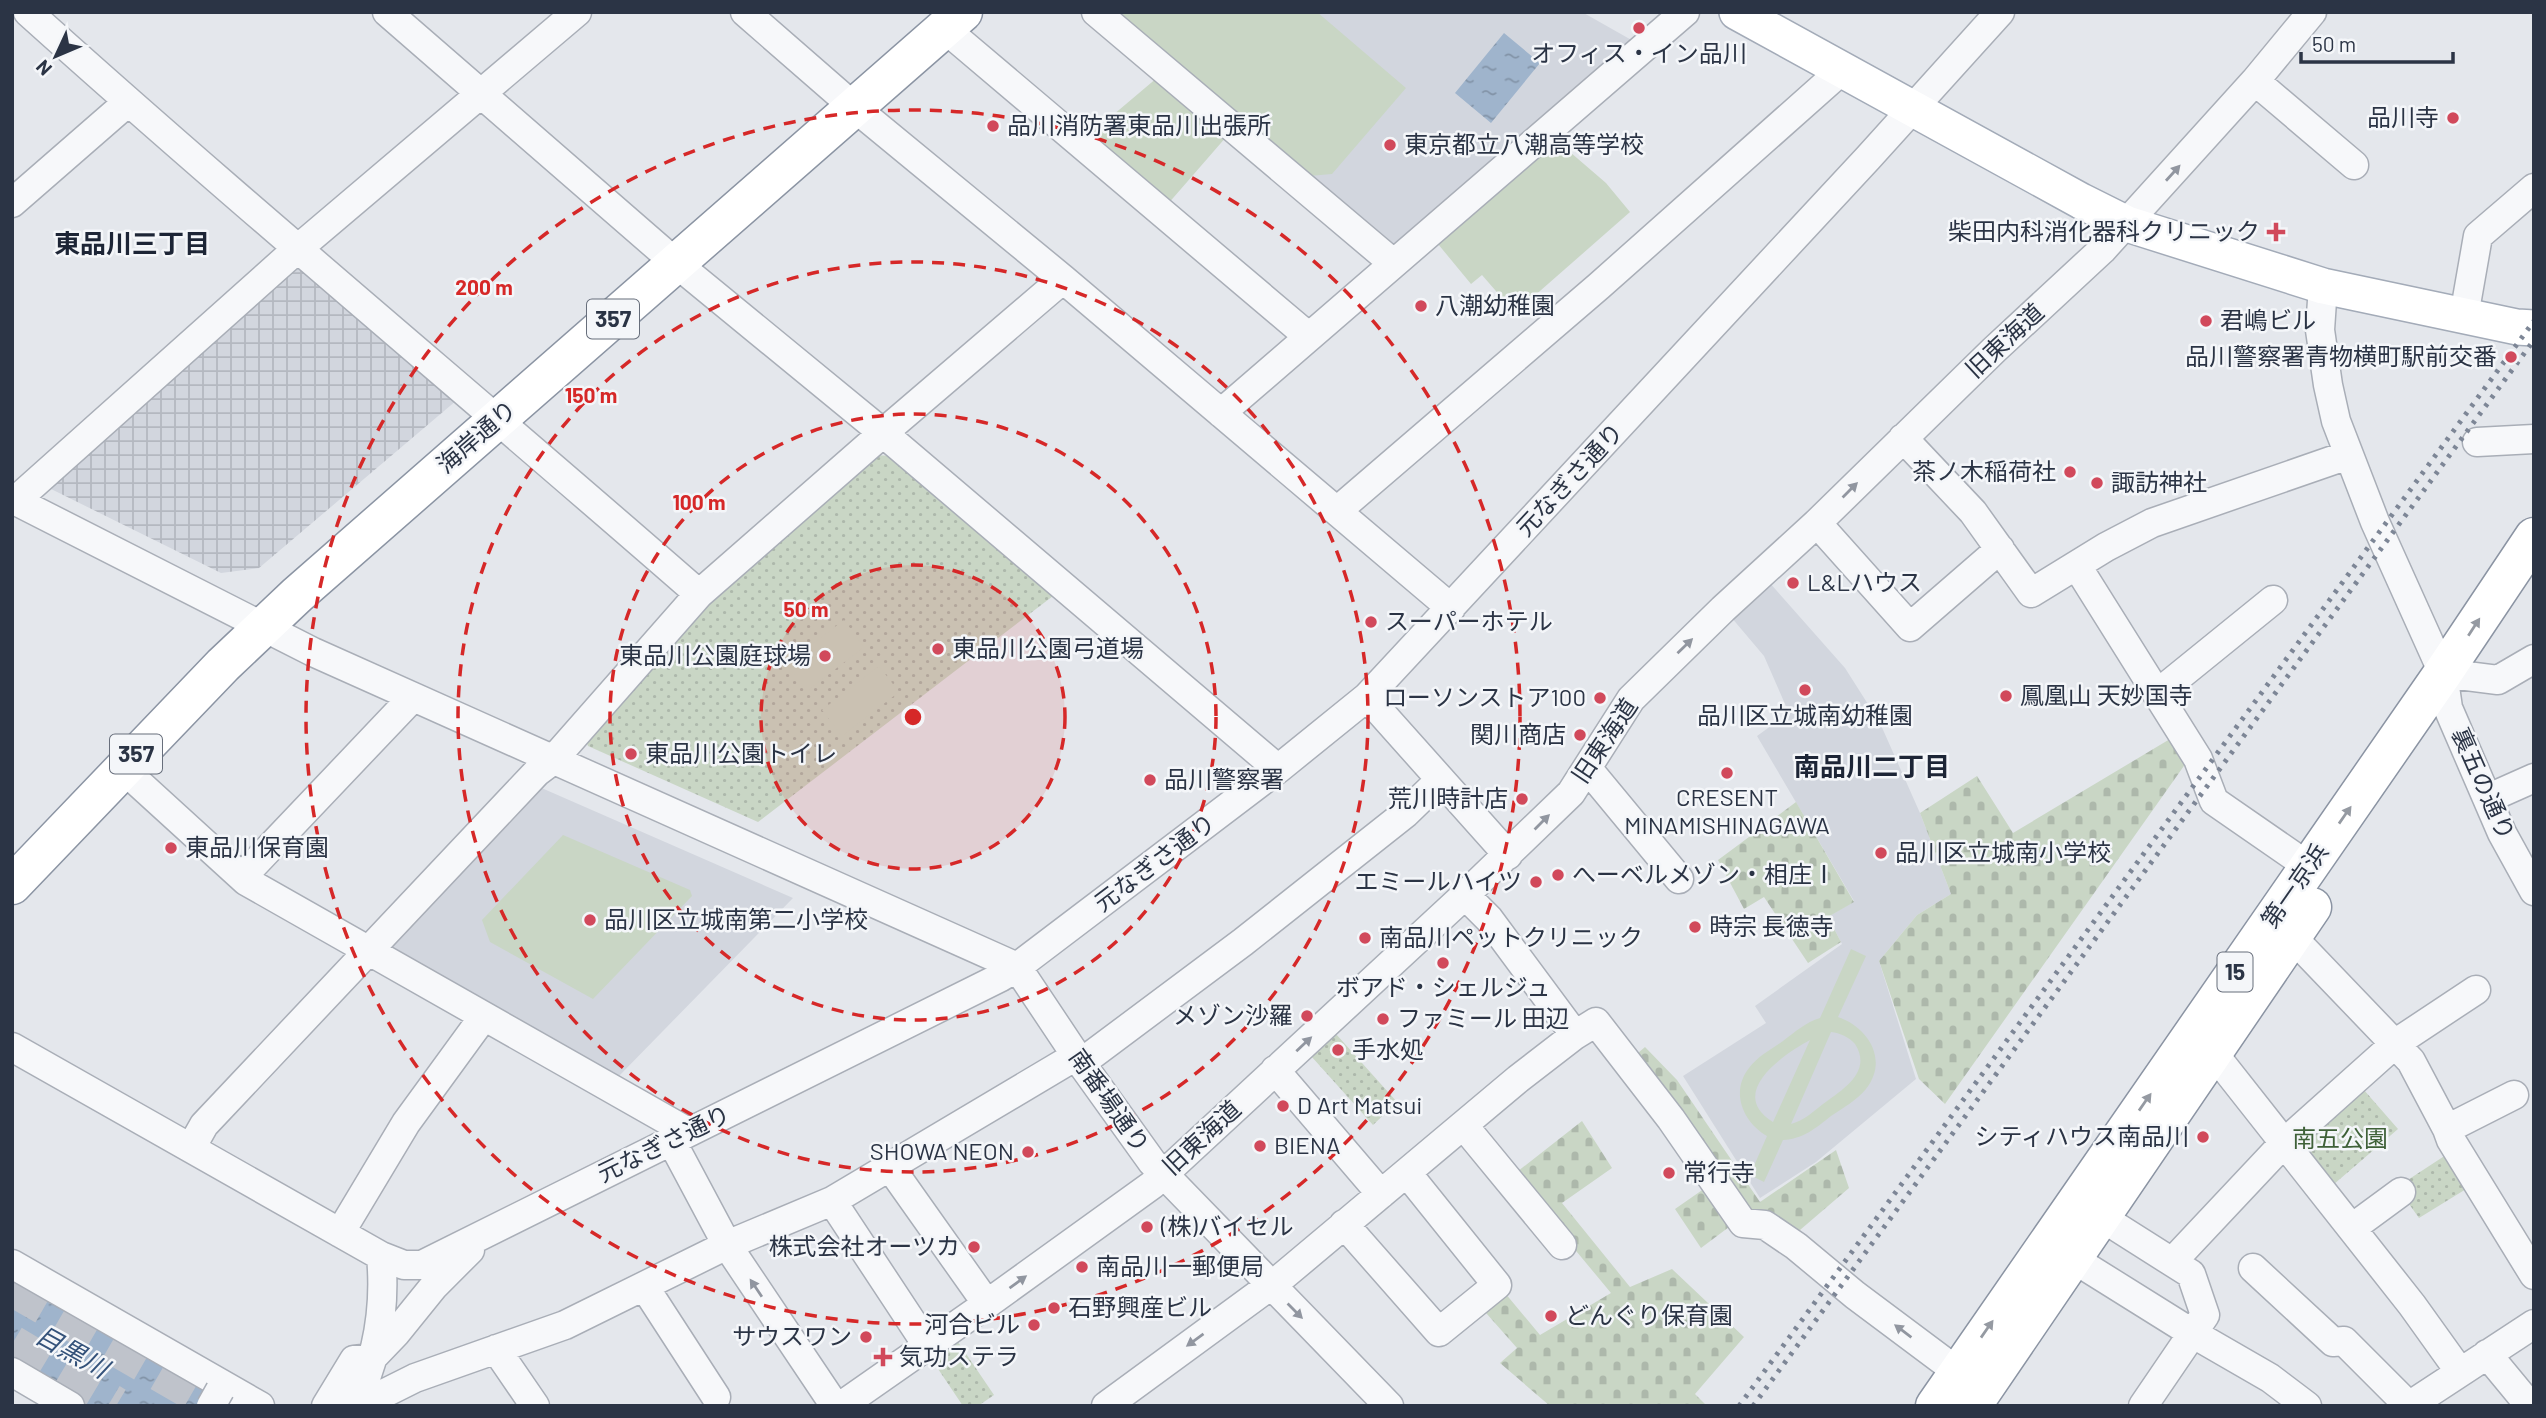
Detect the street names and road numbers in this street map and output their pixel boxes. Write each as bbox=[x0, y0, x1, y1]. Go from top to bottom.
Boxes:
street label: 旧東海道 bbox=[1959, 297, 2049, 383]
road number: 357 bbox=[587, 300, 639, 338]
street label: 海岸通り bbox=[430, 393, 522, 478]
street label: 元なぎさ通り bbox=[1509, 416, 1629, 542]
street label: 旧東海道 bbox=[1565, 692, 1643, 788]
street label: 裏五の通り bbox=[2447, 723, 2522, 844]
road number: 357 bbox=[110, 734, 162, 774]
street label: 元なぎさ通り bbox=[1088, 807, 1220, 917]
street label: 第一京浜 bbox=[2254, 838, 2333, 933]
road number: 15 bbox=[2218, 953, 2252, 992]
street label: 南番場通り bbox=[1064, 1043, 1157, 1158]
street label: 旧東海道 bbox=[1156, 1094, 1246, 1180]
street label: 元なぎさ通り bbox=[592, 1098, 734, 1187]

